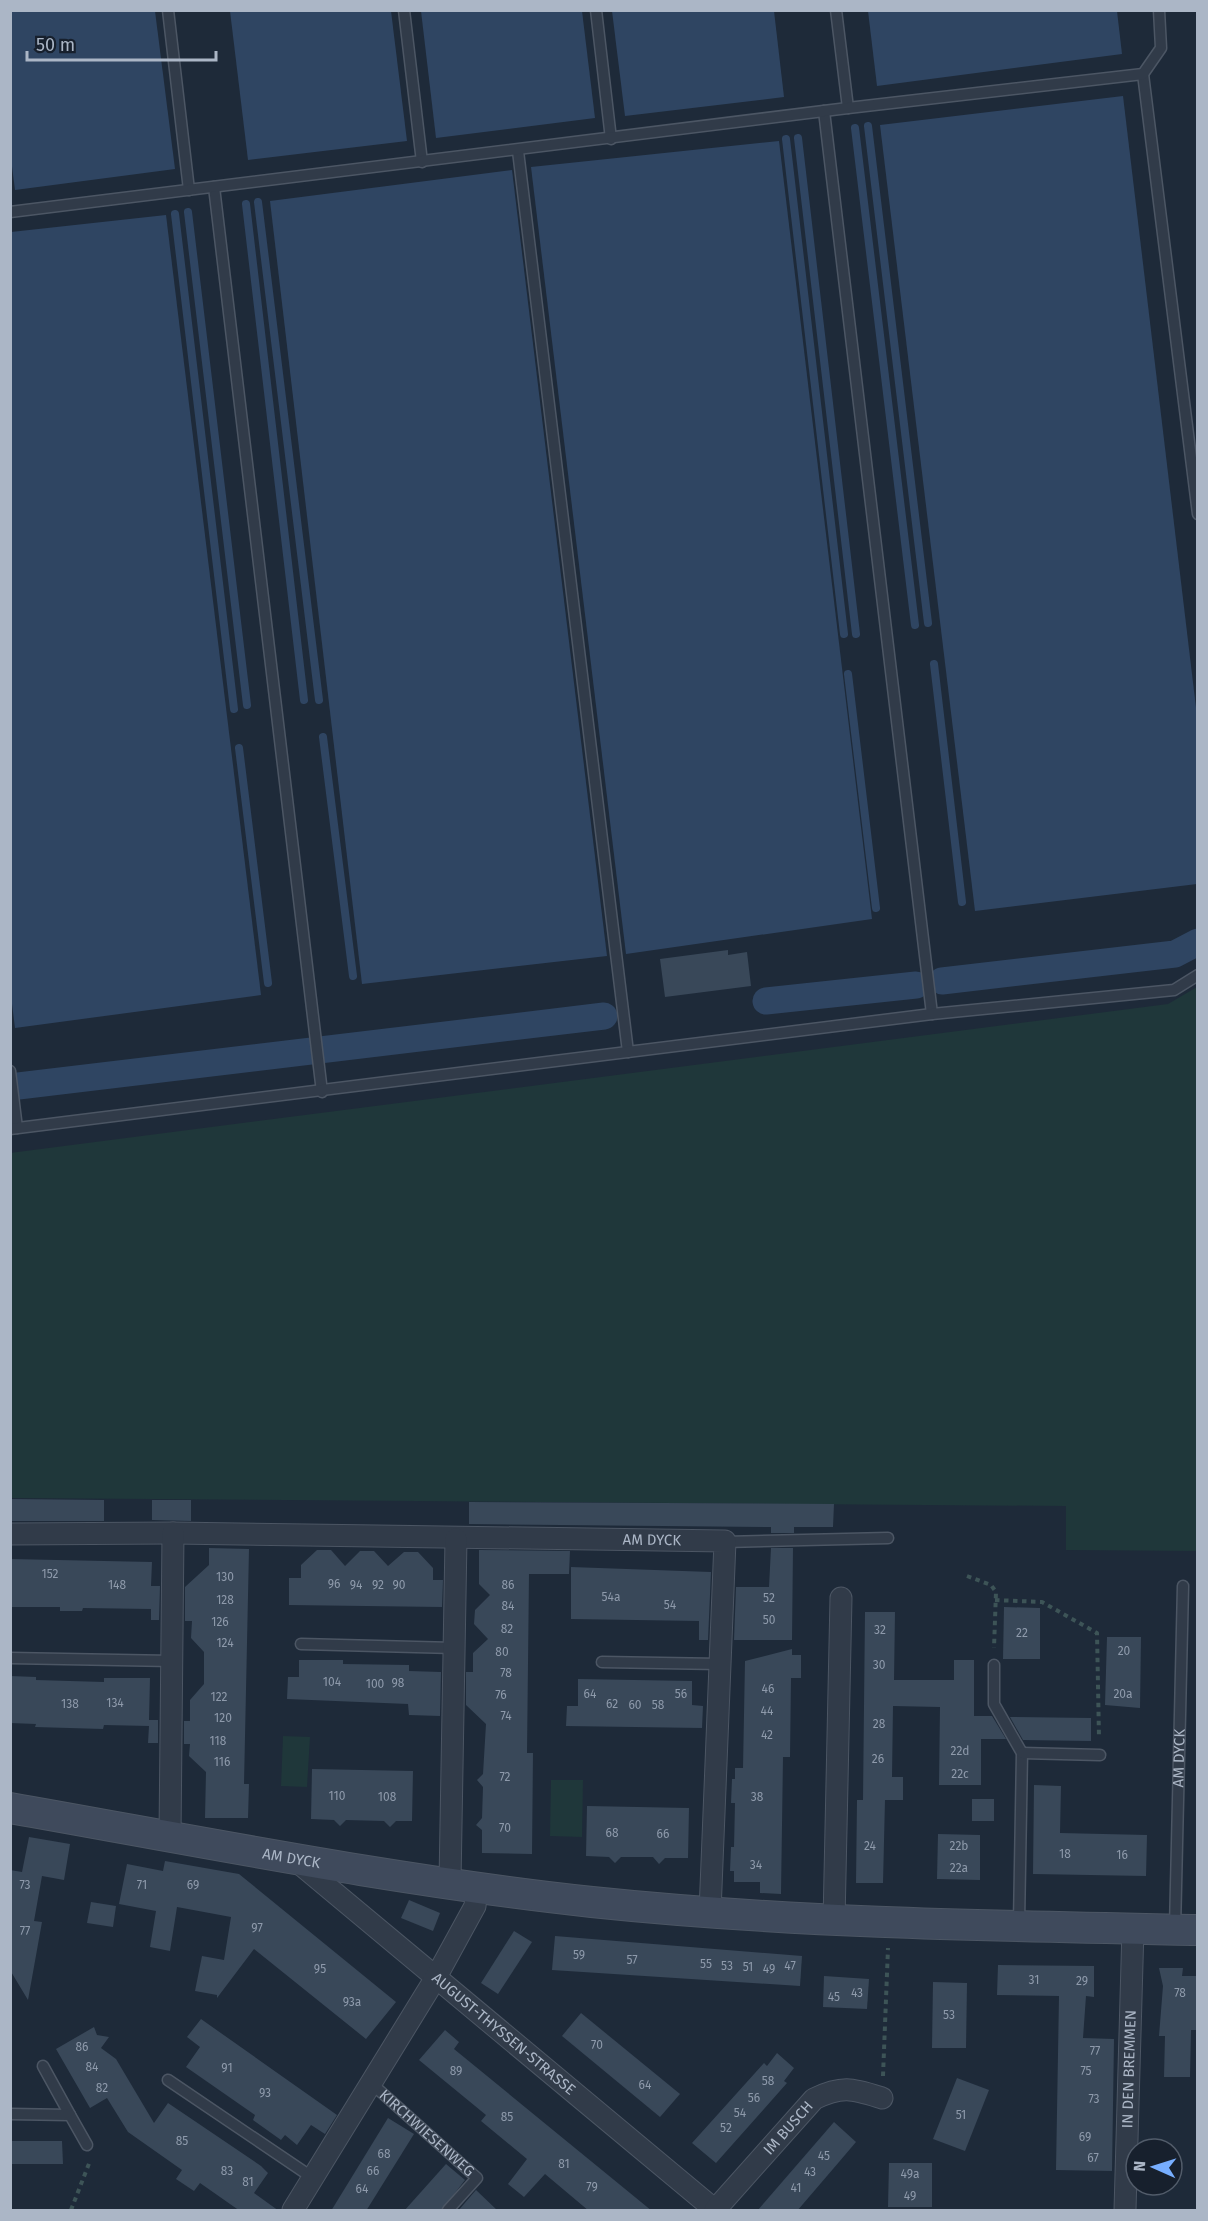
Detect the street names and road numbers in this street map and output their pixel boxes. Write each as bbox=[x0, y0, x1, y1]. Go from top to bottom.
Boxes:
street label: AM DYCK bbox=[623, 1531, 681, 1549]
street label: AM DYCK bbox=[1169, 1728, 1189, 1788]
street label: AM DYCK bbox=[261, 1844, 322, 1872]
street label: AUGUST-THYSSEN-STRASSE bbox=[428, 1969, 579, 2099]
street label: IN DEN BREMMEN bbox=[1118, 2010, 1140, 2129]
street label: KIRCHWIESENWEG bbox=[376, 2086, 478, 2180]
street label: IM BUSCH bbox=[760, 2097, 817, 2158]

